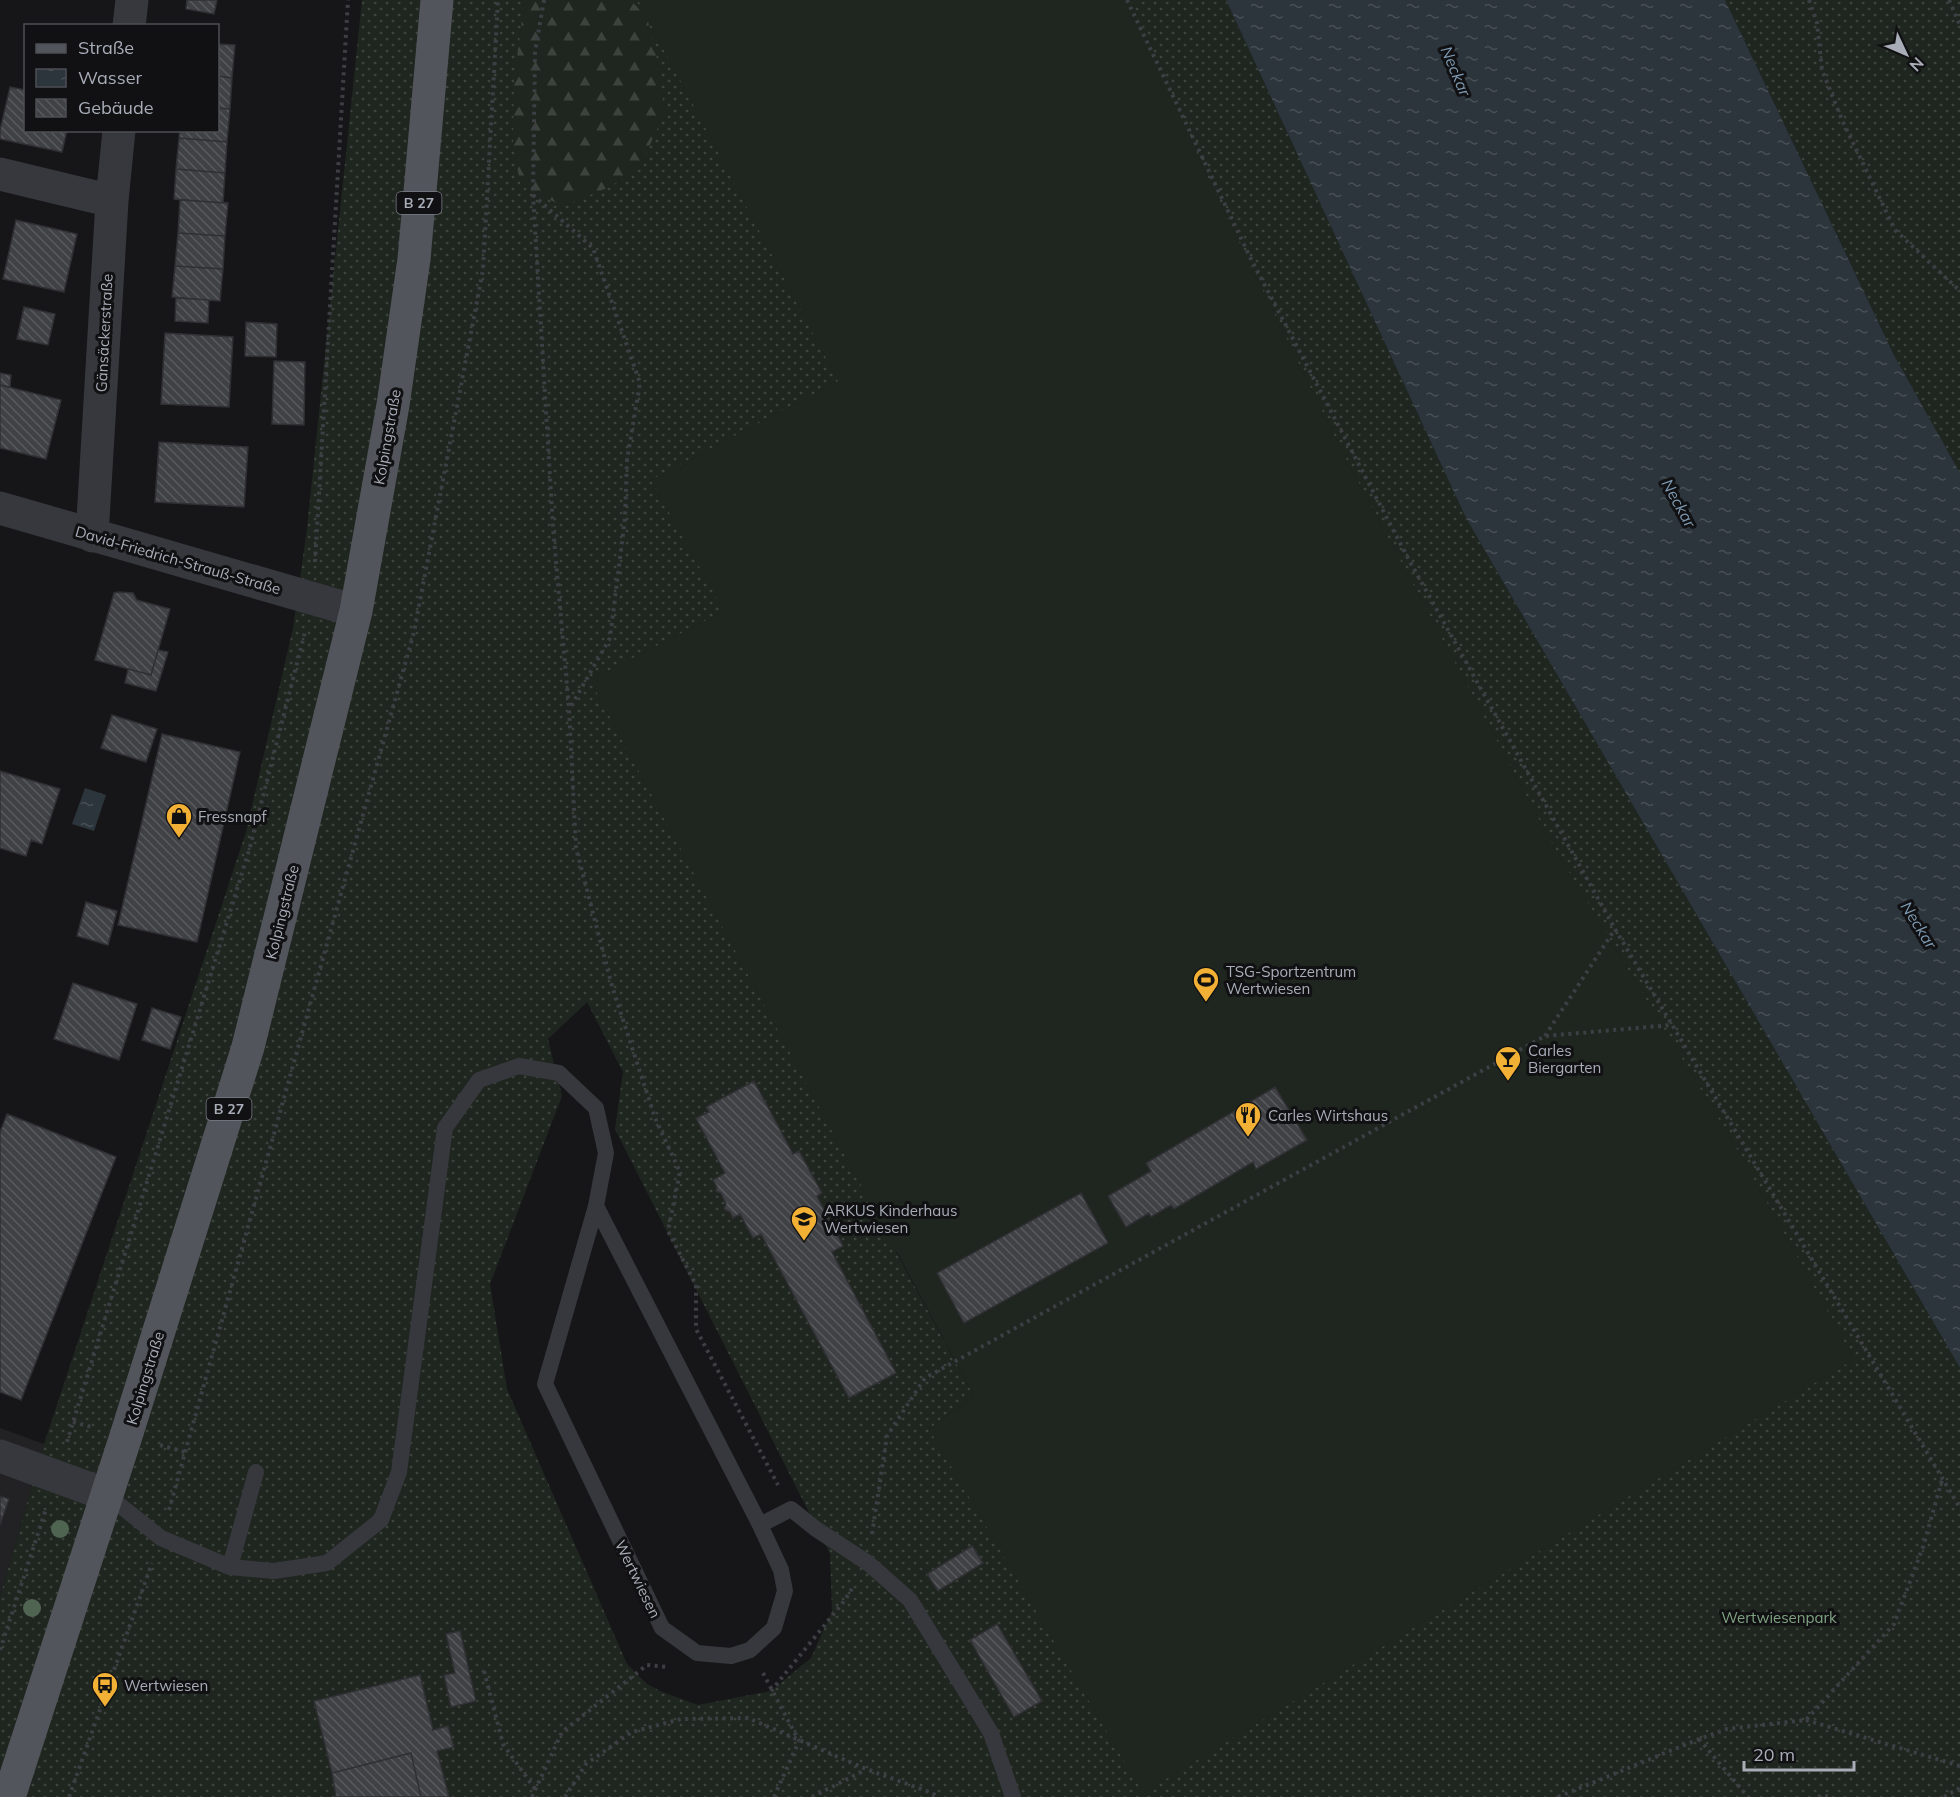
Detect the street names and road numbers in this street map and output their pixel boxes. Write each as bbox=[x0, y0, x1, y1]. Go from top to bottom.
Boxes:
road number: B 27 bbox=[396, 192, 442, 214]
street label: Gänsäckerstraße bbox=[91, 273, 117, 393]
street label: Kolpingstraße bbox=[369, 388, 405, 486]
street label: David-Friedrich-Strauß-Straße bbox=[73, 522, 283, 598]
street label: Kolpingstraße bbox=[261, 863, 303, 961]
road number: B 27 bbox=[206, 1098, 252, 1120]
street label: Kolpingstraße bbox=[122, 1329, 168, 1427]
street label: Wertwiesen bbox=[611, 1537, 665, 1621]

